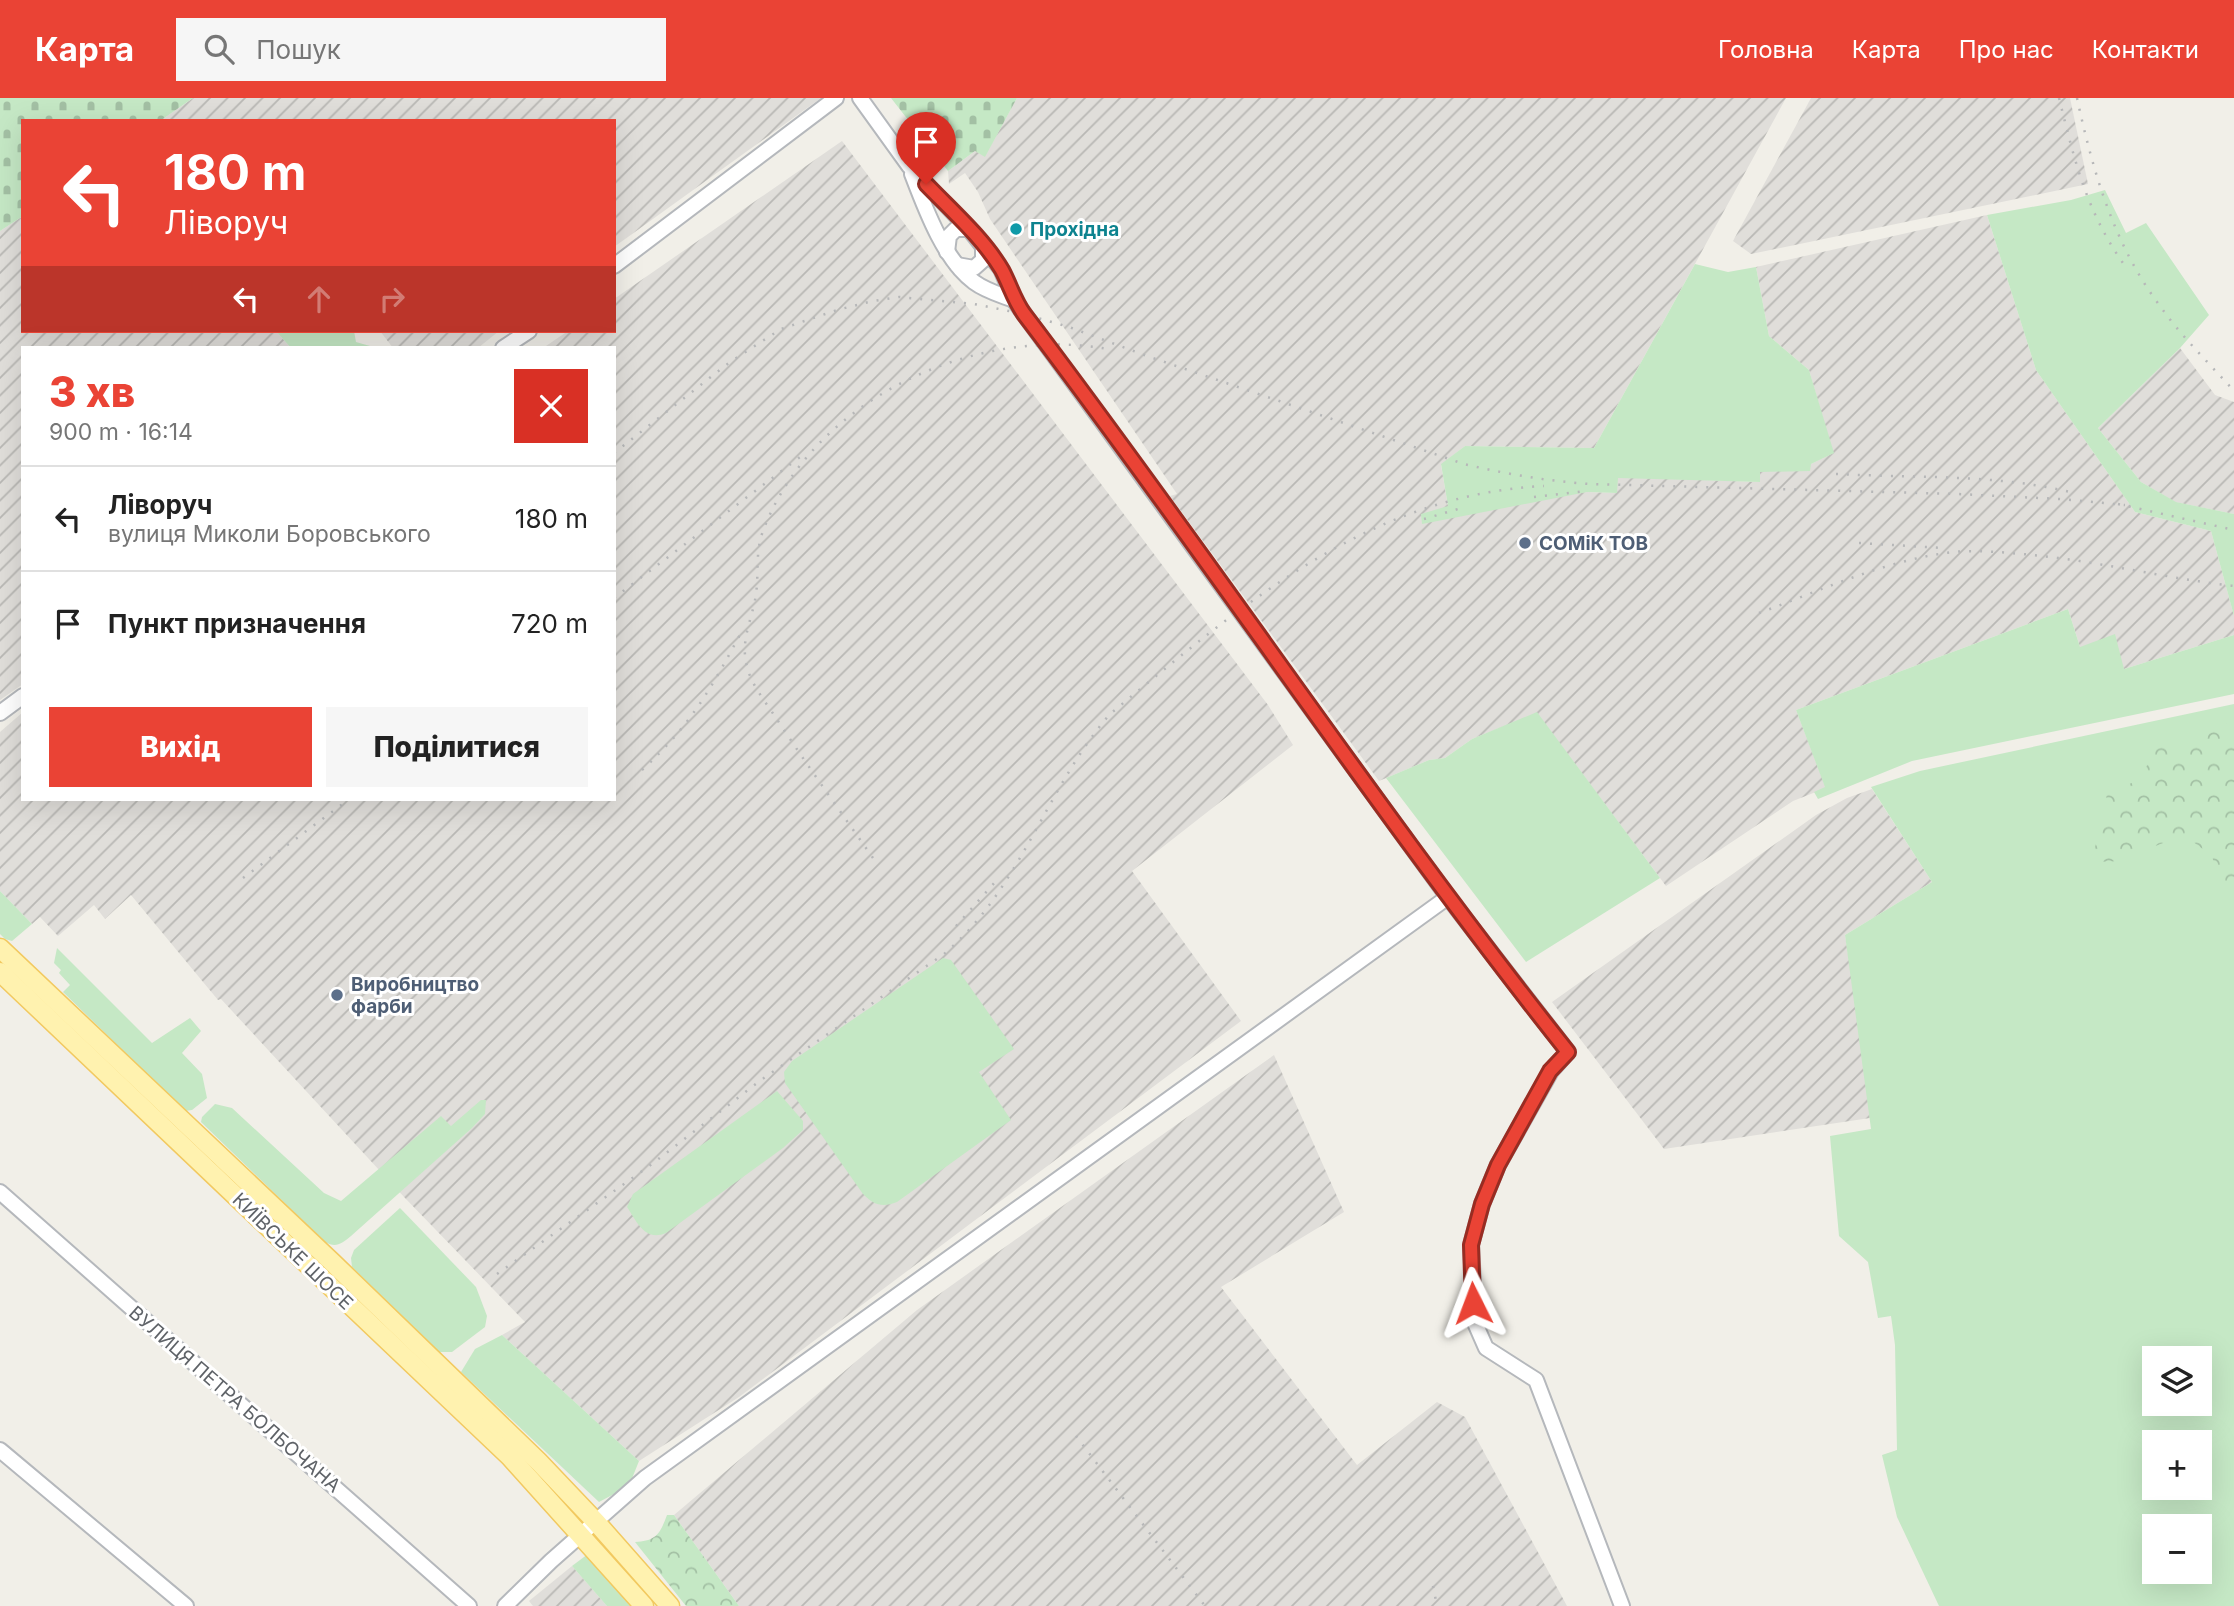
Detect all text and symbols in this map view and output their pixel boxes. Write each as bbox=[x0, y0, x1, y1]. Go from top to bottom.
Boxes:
search box bbox=[176, 18, 666, 81]
text: Карта bbox=[35, 29, 134, 69]
icon: search bbox=[200, 30, 238, 68]
text: Пошук bbox=[256, 34, 341, 65]
text: Головна bbox=[1718, 35, 1814, 64]
text: Карта bbox=[1852, 35, 1921, 64]
text: Про нас bbox=[1959, 35, 2054, 64]
text: Контакти bbox=[2092, 35, 2199, 64]
pin bbox=[896, 112, 956, 184]
icon: arrive bbox=[907, 123, 945, 161]
text: 180 m bbox=[164, 143, 306, 202]
icon: left bbox=[49, 147, 140, 238]
text: Ліворуч bbox=[164, 203, 288, 242]
place label: Прохідна bbox=[1030, 218, 1119, 241]
marker: Прохідна bbox=[1008, 221, 1024, 237]
icon: left bbox=[227, 280, 265, 318]
icon: ahead bbox=[300, 280, 338, 318]
icon: right bbox=[373, 280, 411, 318]
text: 3 хв bbox=[49, 366, 135, 417]
button: close bbox=[514, 369, 588, 443]
text: 900 m · 16:14 bbox=[49, 418, 193, 446]
text: Ліворуч bbox=[108, 489, 212, 520]
icon: left bbox=[49, 500, 87, 538]
text: 180 m bbox=[515, 503, 588, 534]
text: вулиця Миколи Боровського bbox=[108, 520, 431, 548]
place label: СОМіК ТОВ bbox=[1539, 532, 1648, 555]
marker: СОМіК ТОВ bbox=[1517, 535, 1533, 551]
icon: arrive bbox=[49, 605, 87, 643]
text: Пункт призначення bbox=[108, 608, 366, 639]
text: 720 m bbox=[511, 608, 588, 639]
button: Вихід bbox=[49, 707, 312, 787]
button: Поділитися bbox=[326, 707, 588, 787]
place label: Виробництво фарби bbox=[351, 973, 479, 1018]
marker: Виробництво фарби bbox=[329, 987, 345, 1003]
street label: КИЇВСЬКЕ ШОСЕ bbox=[228, 1188, 358, 1315]
position arrow bbox=[1436, 1266, 1510, 1340]
street label: ВУЛИЦЯ ПЕТРА БОЛБОЧАНА bbox=[124, 1301, 345, 1497]
map controls bbox=[2142, 1346, 2212, 1584]
button: layers bbox=[2142, 1346, 2212, 1416]
button: + bbox=[2142, 1430, 2212, 1500]
button: − bbox=[2142, 1514, 2212, 1584]

